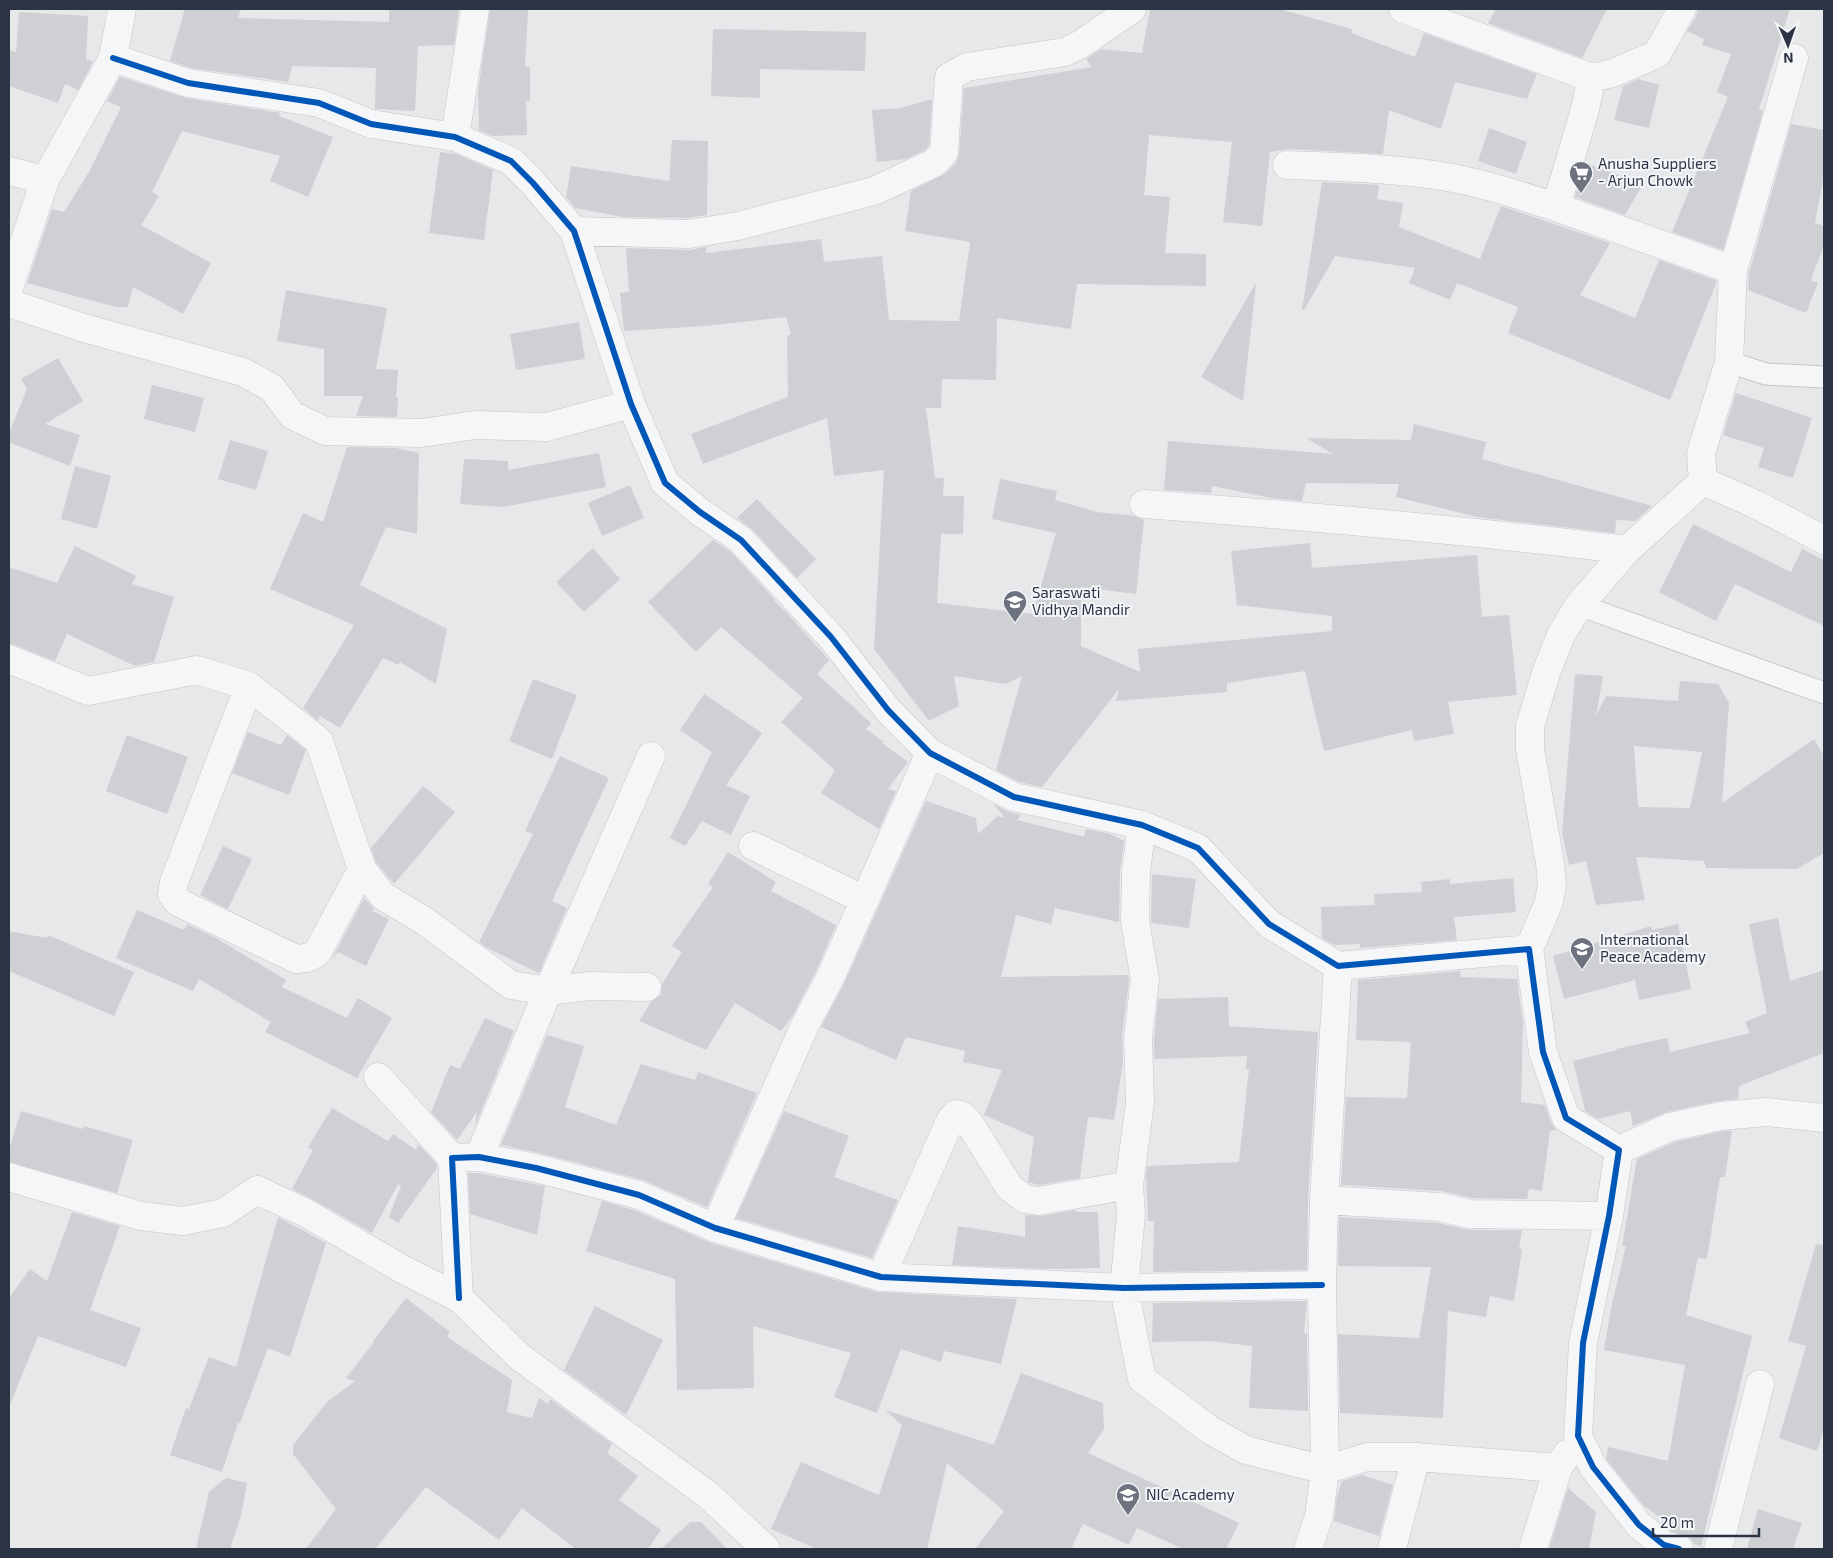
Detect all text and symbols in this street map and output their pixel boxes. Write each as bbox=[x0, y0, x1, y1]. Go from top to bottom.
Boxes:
north arrow bbox=[1763, 20, 1813, 70]
text: N bbox=[1783, 50, 1794, 67]
place label: Anusha Suppliers - Arjun Chowk bbox=[1598, 154, 1717, 190]
supermarket icon: Anusha Suppliers - Arjun Chowk bbox=[1568, 160, 1594, 194]
place label: Saraswati Vidhya Mandir bbox=[1032, 583, 1130, 618]
school or university icon: Saraswati Vidhya Mandir bbox=[1002, 589, 1028, 623]
place label: International Peace Academy bbox=[1600, 930, 1706, 965]
school or university icon: International Peace Academy bbox=[1569, 936, 1595, 970]
school or university icon: NIC Academy bbox=[1115, 1482, 1141, 1516]
place label: NIC Academy bbox=[1146, 1485, 1235, 1503]
scale bar bbox=[1653, 1506, 1759, 1538]
text: 20 m bbox=[1660, 1513, 1694, 1531]

